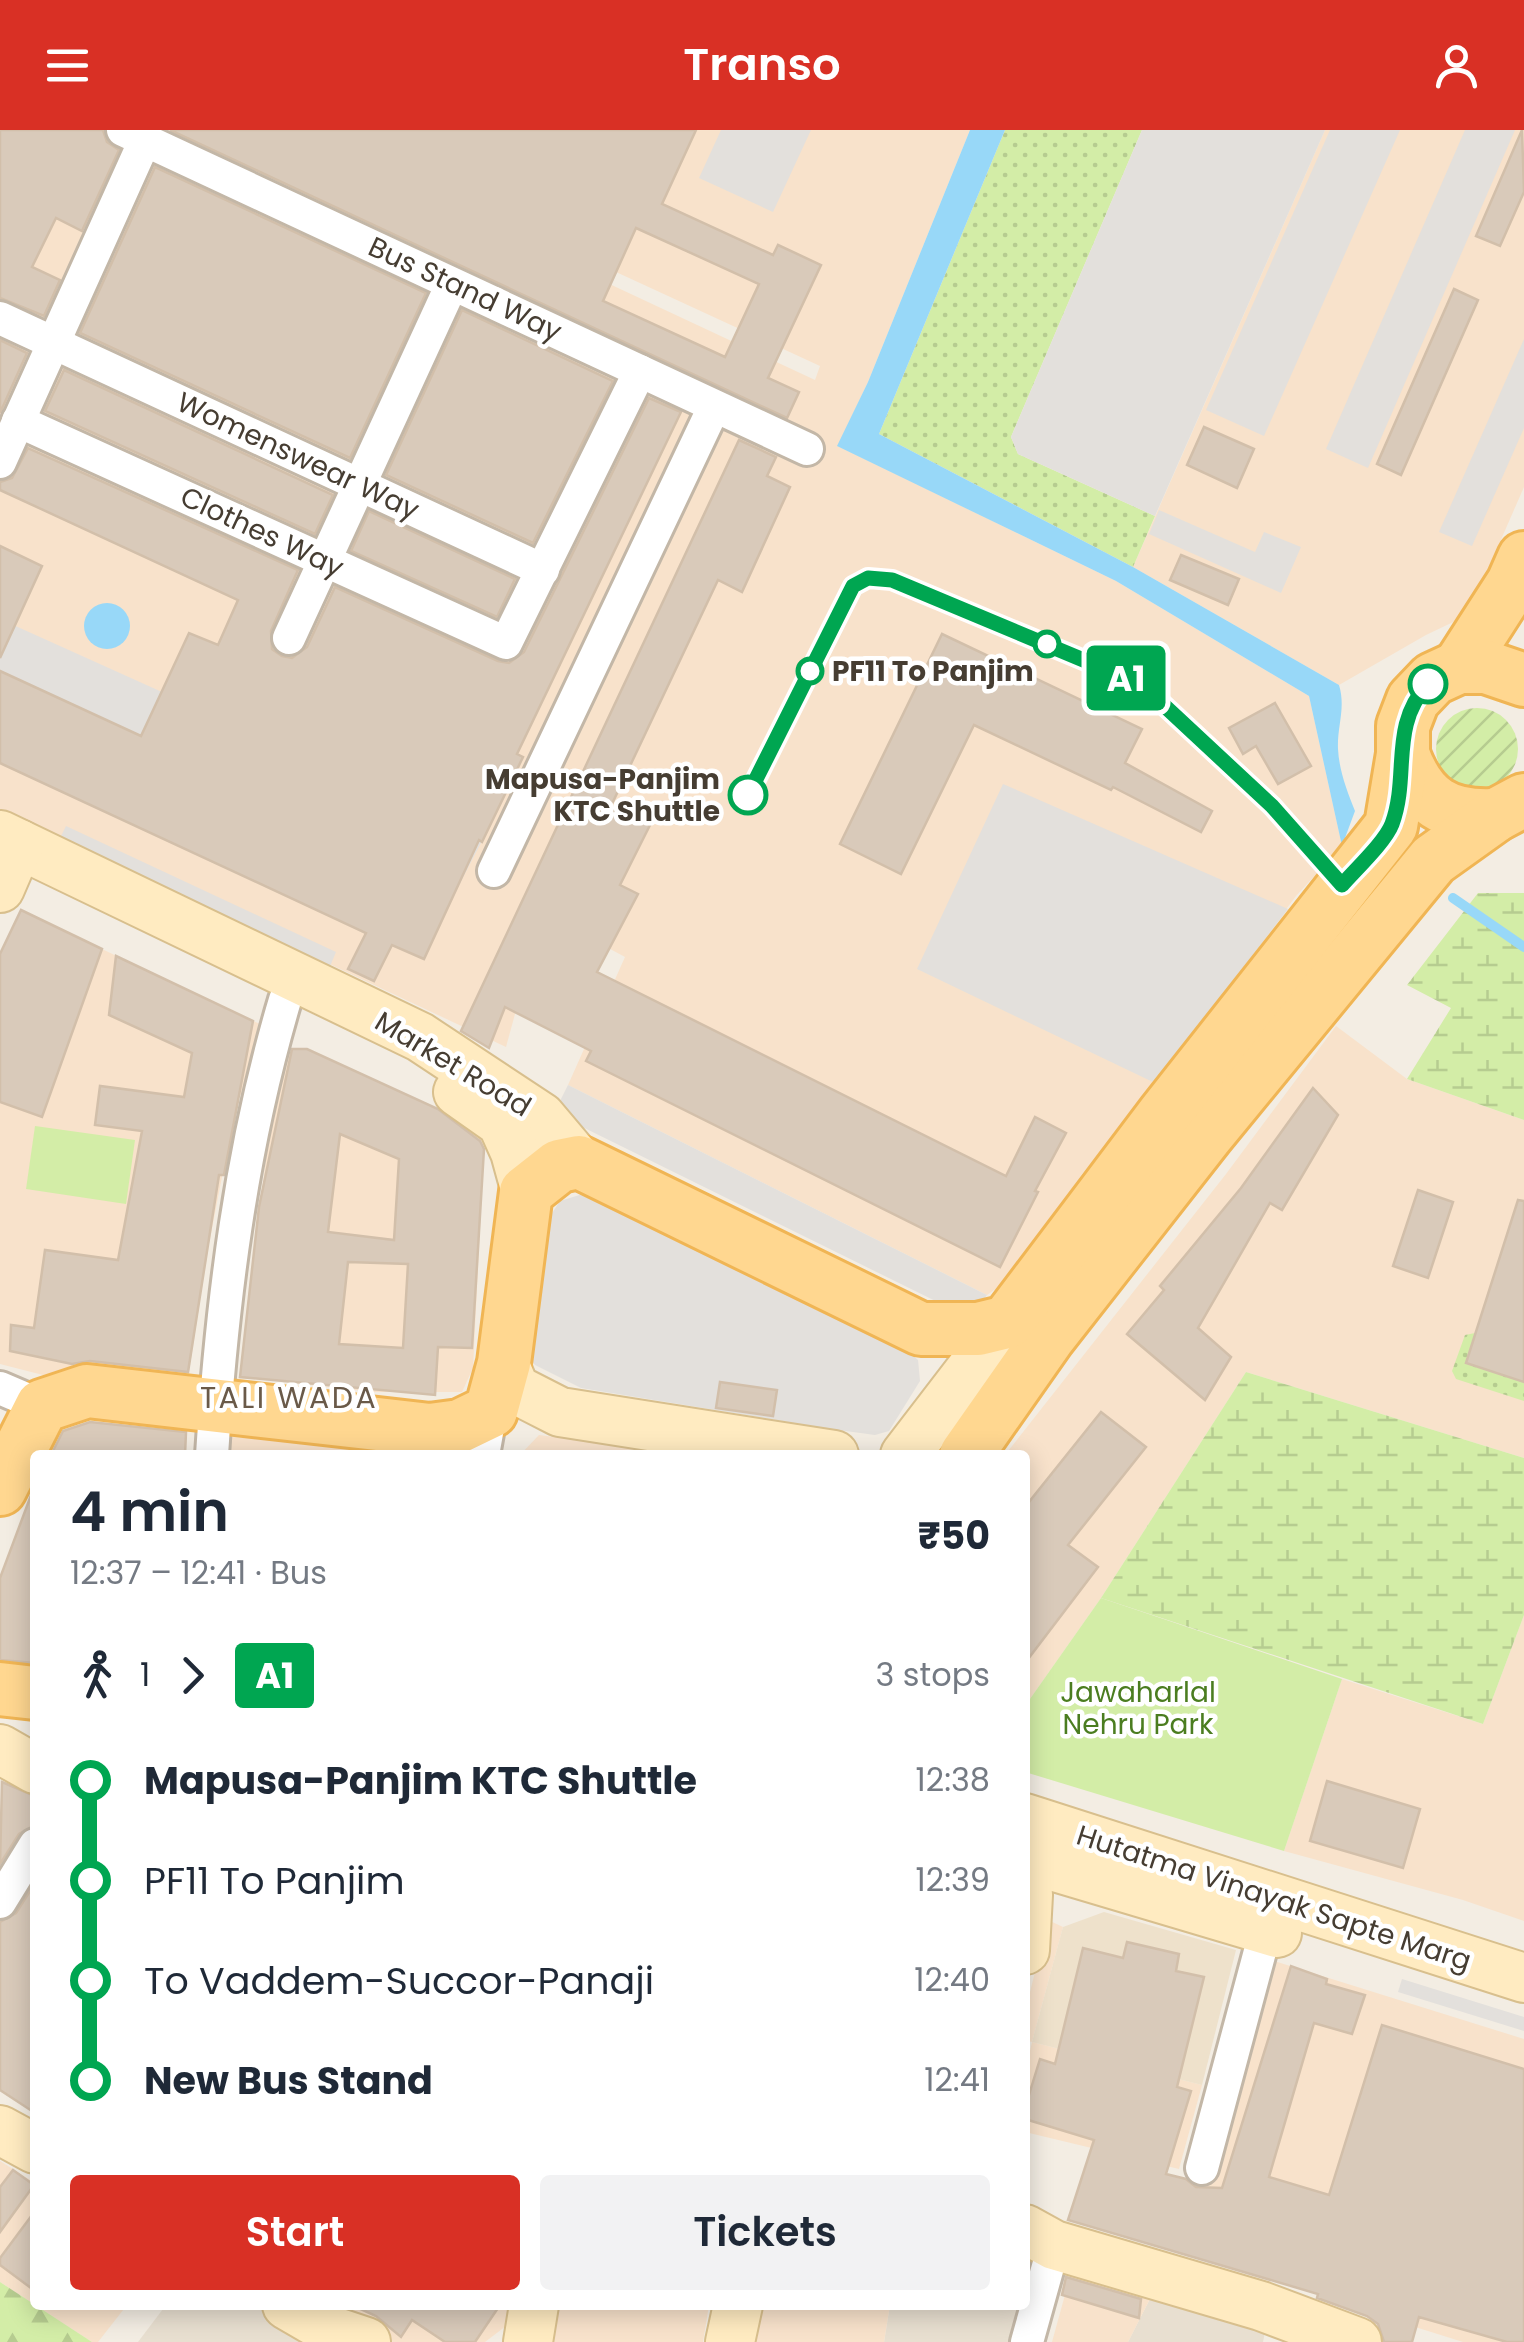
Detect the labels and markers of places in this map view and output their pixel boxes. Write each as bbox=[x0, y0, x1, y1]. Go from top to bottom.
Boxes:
unlabelled marker bbox=[1034, 631, 1060, 657]
place label: PF11 To Panjim bbox=[832, 652, 1034, 691]
marker: PF11 To Panjim bbox=[797, 658, 823, 684]
unlabelled marker bbox=[1409, 665, 1447, 703]
place label: Mapusa-Panjim KTC Shuttle bbox=[485, 760, 720, 831]
marker: Mapusa-Panjim KTC Shuttle bbox=[729, 776, 767, 814]

